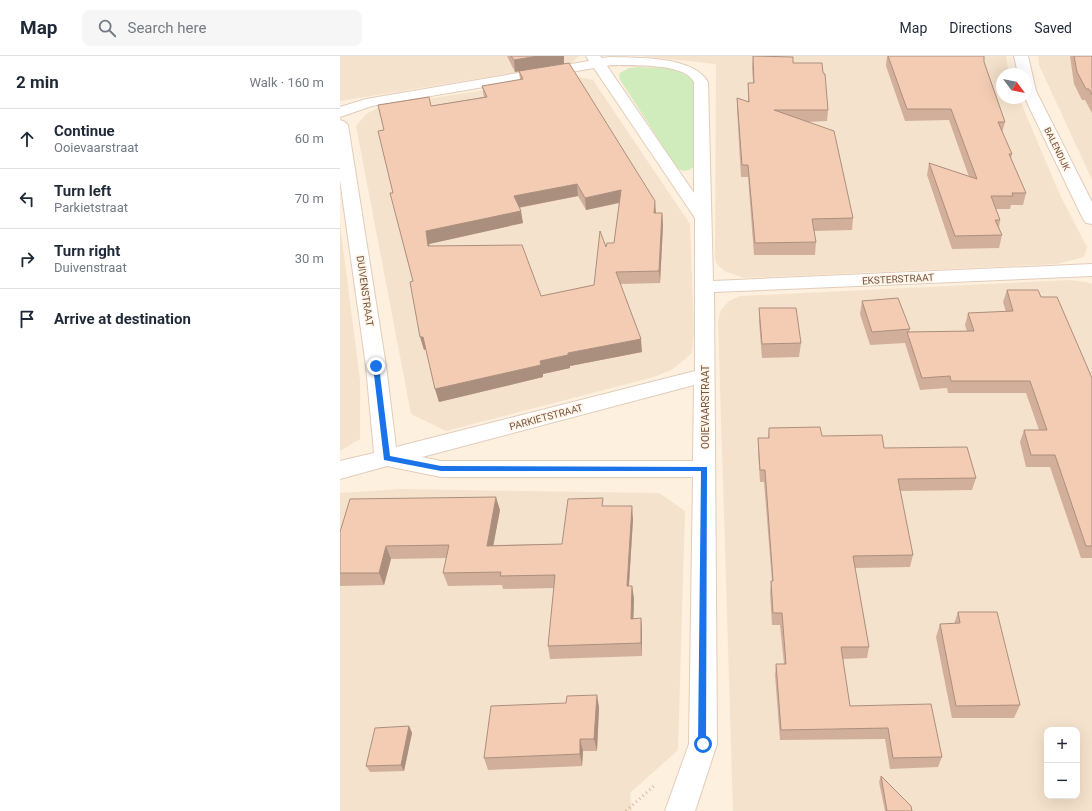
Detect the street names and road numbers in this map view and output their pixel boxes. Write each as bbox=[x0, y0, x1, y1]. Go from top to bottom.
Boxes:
street label: BALENDIJK bbox=[1042, 126, 1072, 173]
street label: DUIVENSTRAAT bbox=[355, 255, 375, 327]
street label: EKSTERSTRAAT bbox=[862, 272, 934, 286]
street label: OOIEVAARSTRAAT bbox=[700, 365, 711, 449]
street label: PARKIETSTRAAT bbox=[508, 402, 584, 432]

